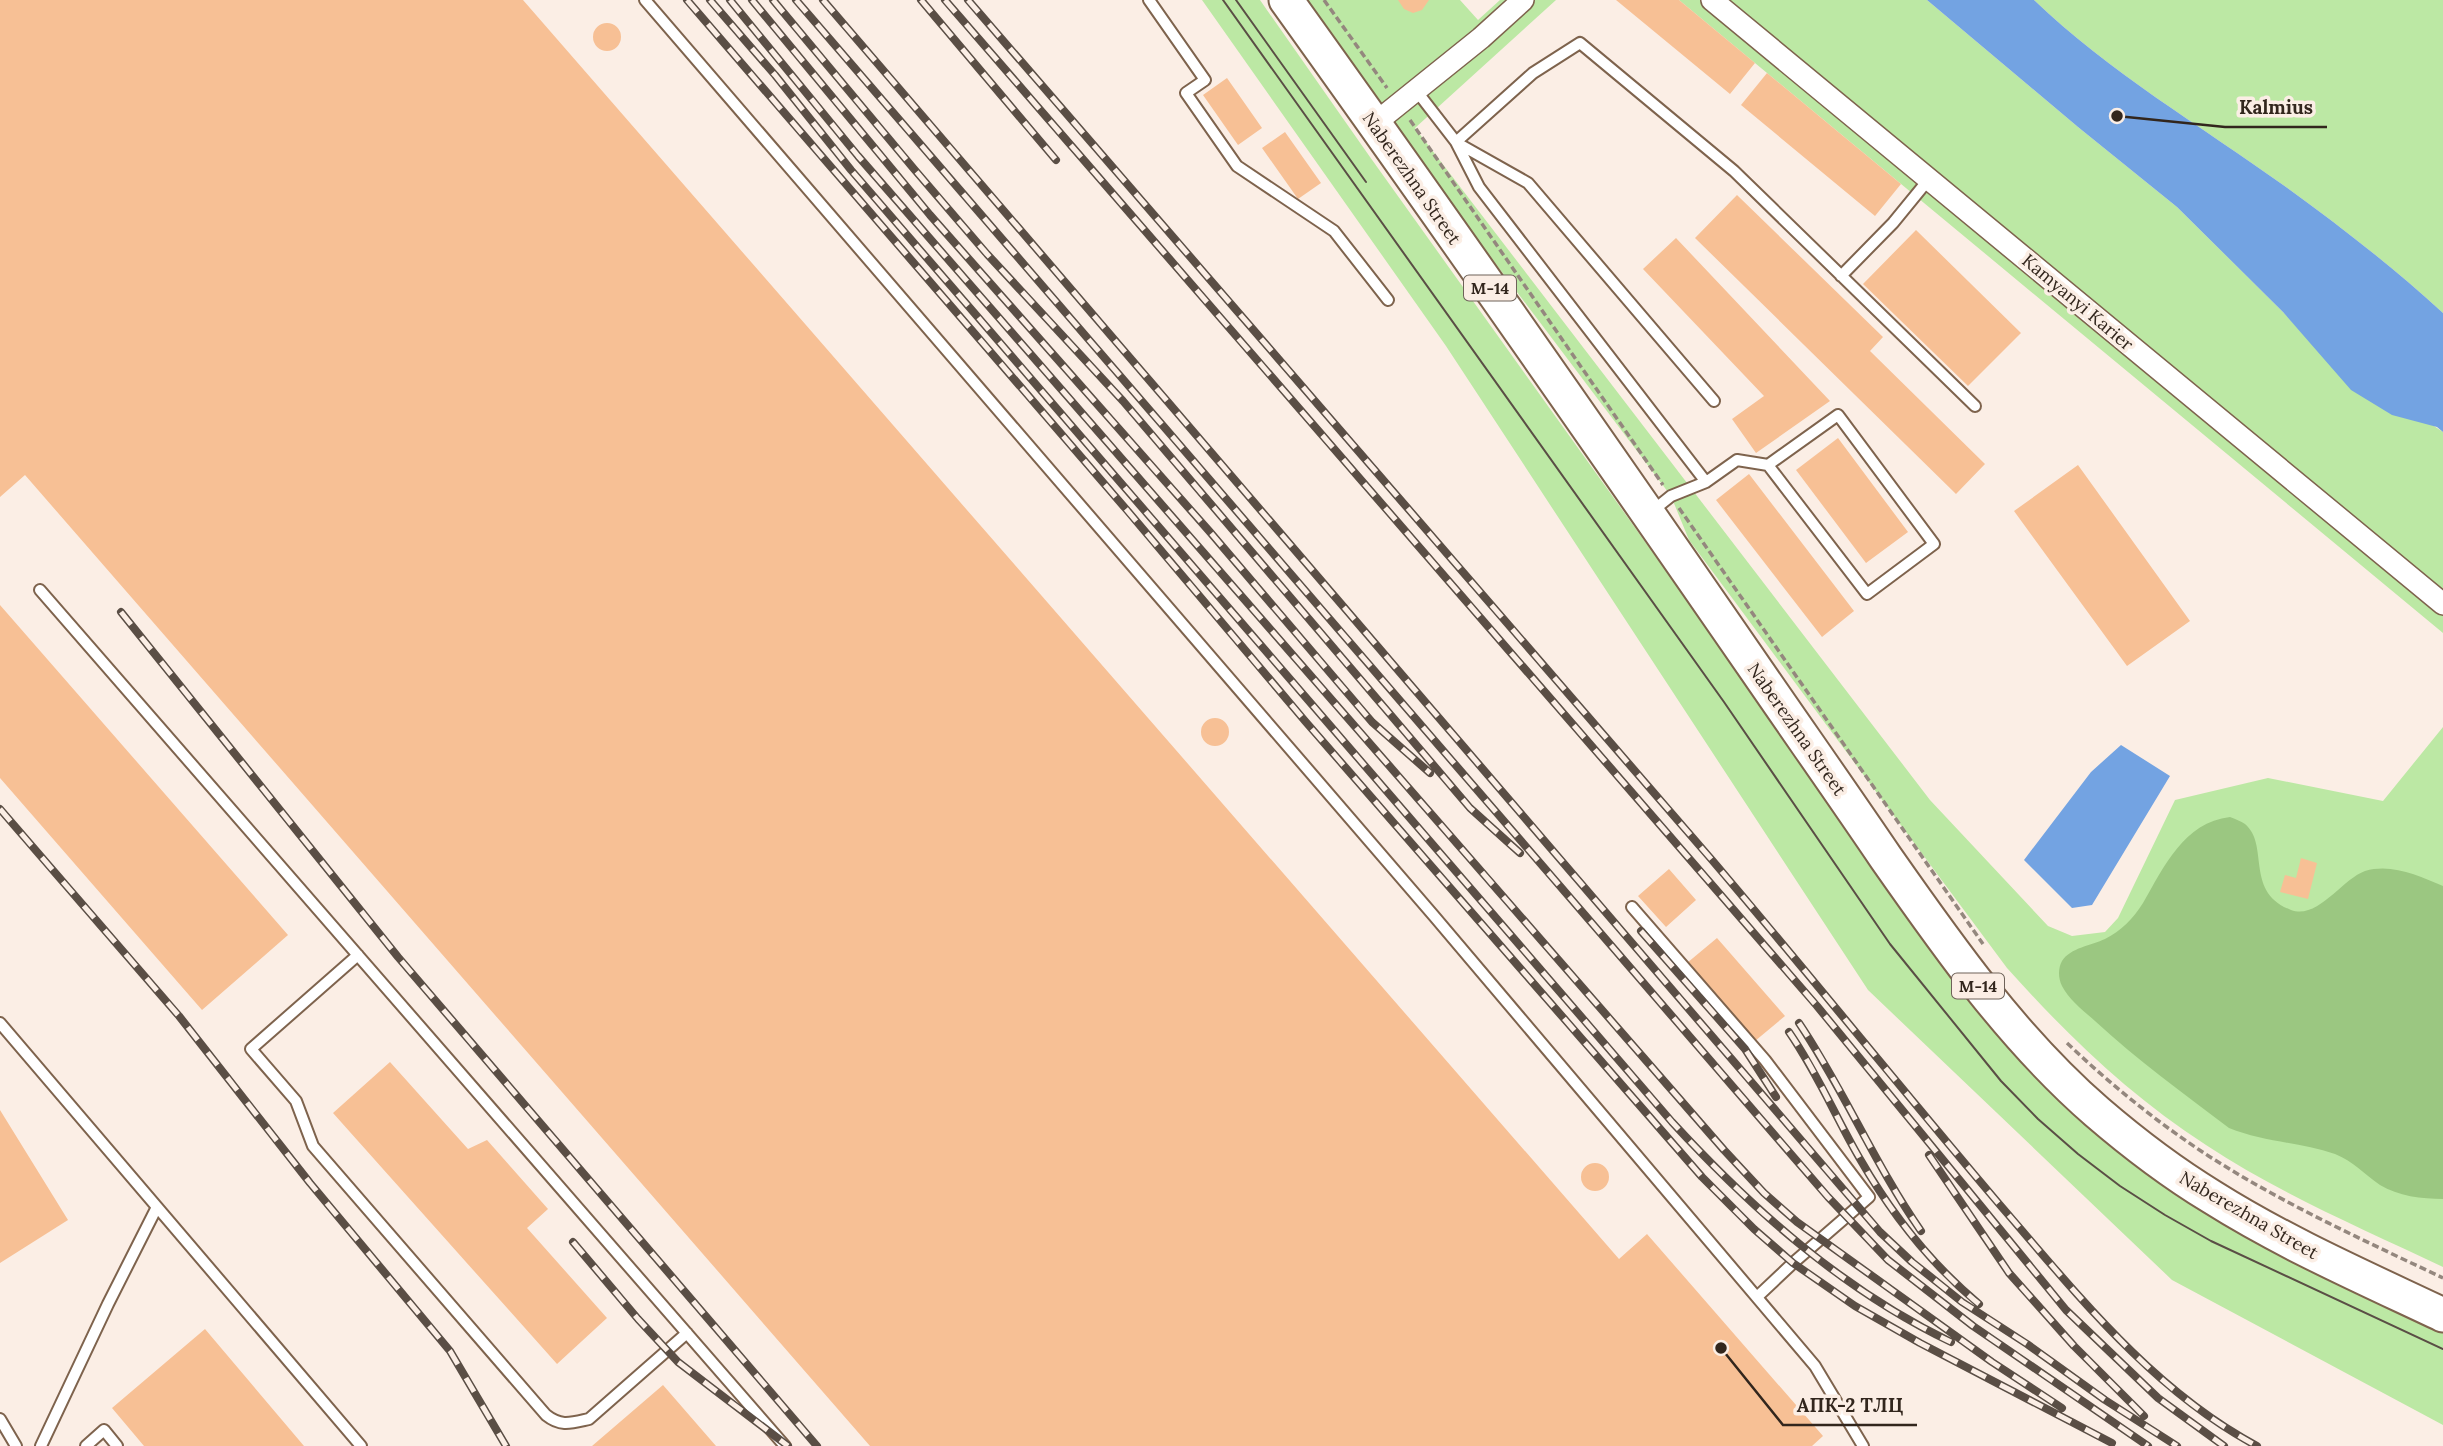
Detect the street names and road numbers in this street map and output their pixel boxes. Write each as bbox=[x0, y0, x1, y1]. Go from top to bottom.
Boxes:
street label: Naberezhna Street bbox=[1358, 107, 1466, 249]
street label: Kamyanyi Karier bbox=[2018, 249, 2139, 355]
road number: М-14 bbox=[1464, 276, 1516, 300]
street label: Naberezhna Street bbox=[1743, 658, 1851, 800]
road number: М-14 bbox=[1952, 974, 2004, 998]
street label: Naberezhna Street bbox=[2175, 1166, 2323, 1264]

